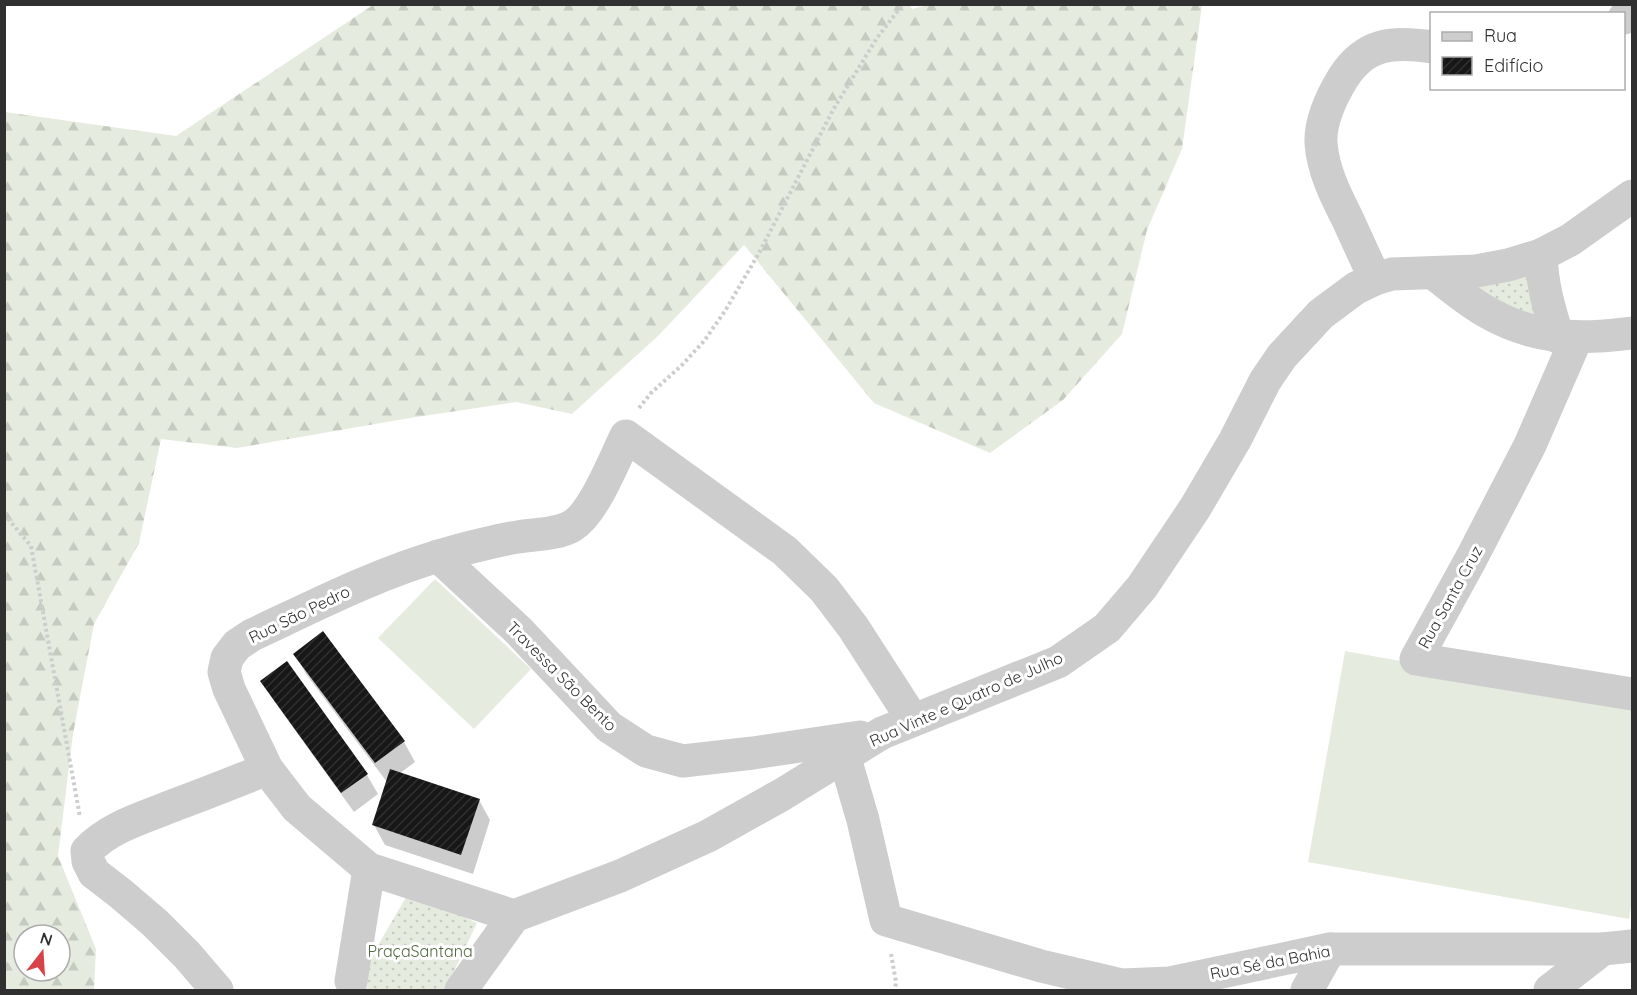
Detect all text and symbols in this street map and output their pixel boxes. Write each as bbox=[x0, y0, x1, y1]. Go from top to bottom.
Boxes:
legend bbox=[1430, 12, 1625, 90]
text: Rua bbox=[1484, 24, 1517, 47]
text: Edifício bbox=[1484, 54, 1543, 77]
street label: Rua Santa Cruz bbox=[1413, 542, 1487, 652]
street label: Rua São Pedro bbox=[245, 581, 353, 647]
street label: Travessa São Bento bbox=[503, 617, 621, 735]
street label: Rua Vinte e Quatro de Julho bbox=[866, 647, 1066, 751]
north arrow bbox=[12, 923, 72, 983]
text: N bbox=[38, 927, 55, 950]
park label: PraçaSantana bbox=[367, 941, 473, 961]
street label: Rua Sé da Bahia bbox=[1208, 941, 1332, 983]

